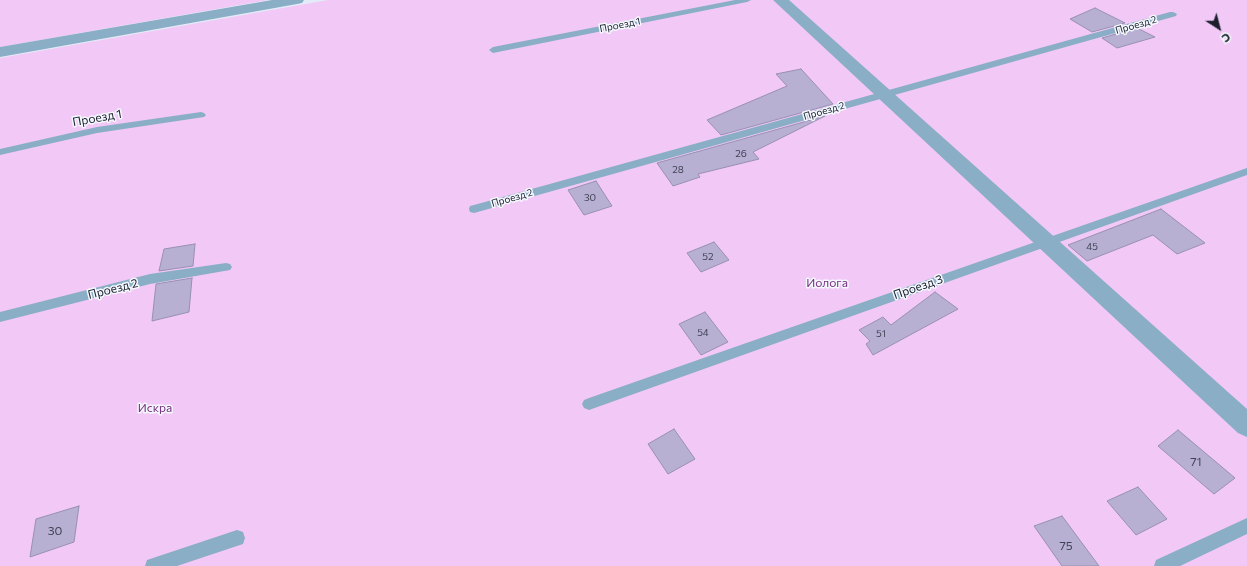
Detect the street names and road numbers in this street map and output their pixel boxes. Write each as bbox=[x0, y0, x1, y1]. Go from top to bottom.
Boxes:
street label: Проезд 2 bbox=[1114, 13, 1158, 37]
street label: Проезд 1 bbox=[599, 15, 641, 35]
street label: Проезд 2 bbox=[802, 99, 846, 123]
street label: Проезд 1 bbox=[71, 107, 123, 129]
street label: Проезд 2 bbox=[490, 186, 534, 210]
street label: Проезд 3 bbox=[891, 272, 945, 302]
street label: Проезд 2 bbox=[86, 276, 140, 302]

